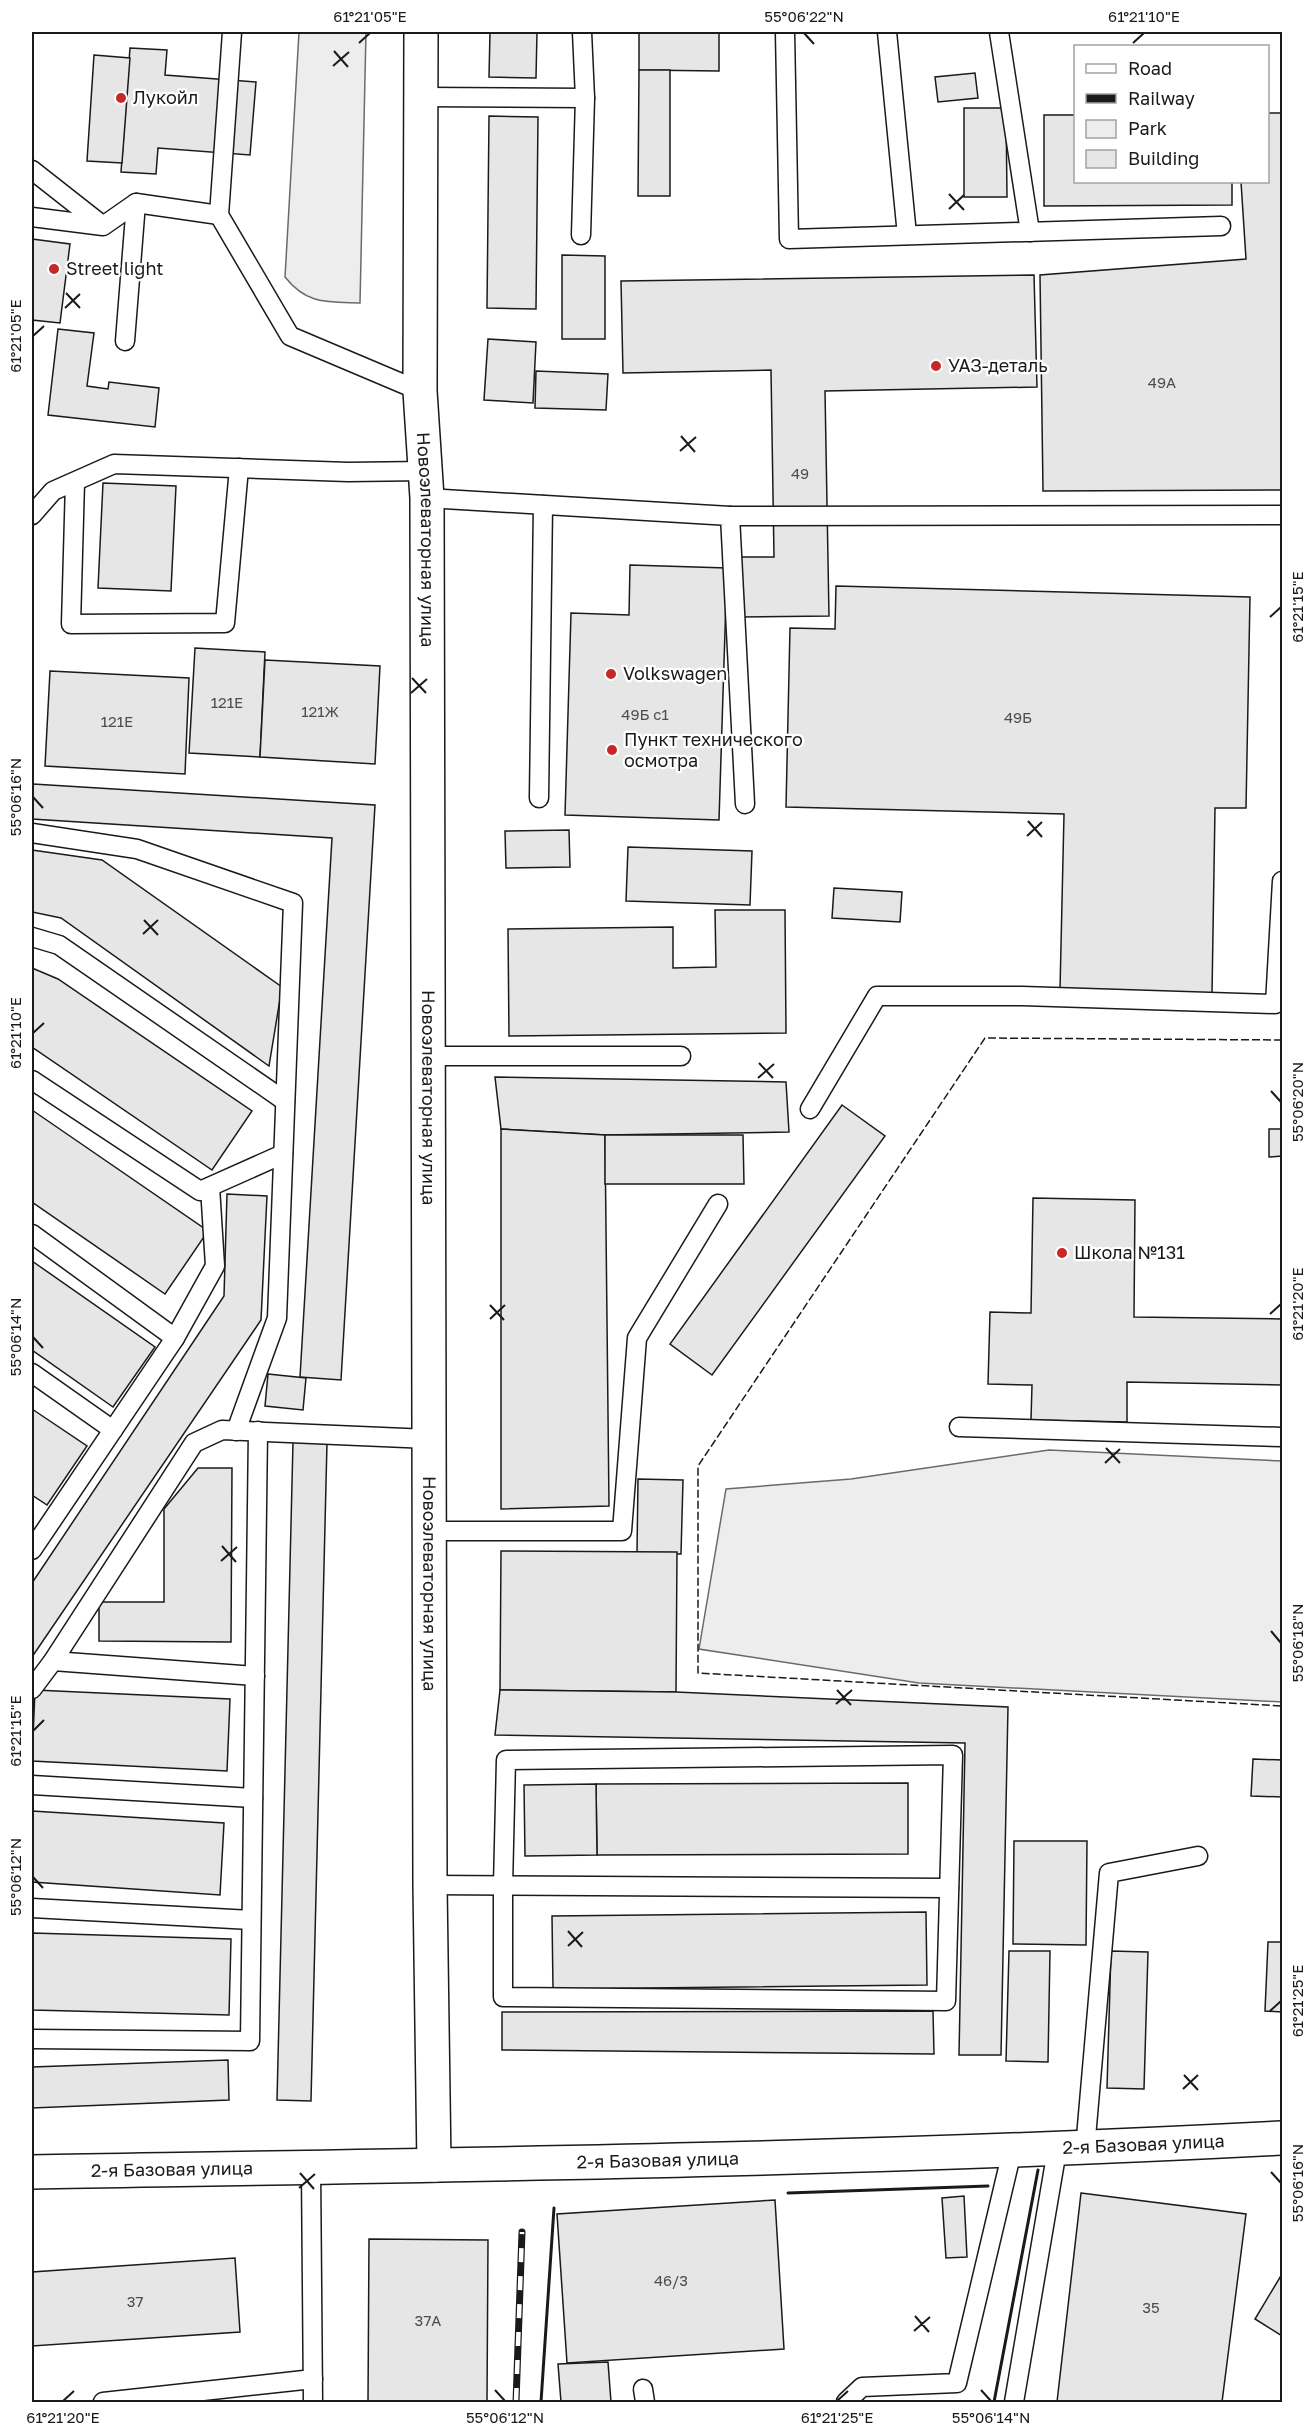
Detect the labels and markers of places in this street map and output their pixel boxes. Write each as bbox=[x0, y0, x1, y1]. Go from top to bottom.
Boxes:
place label: Лукойл bbox=[133, 86, 198, 108]
marker: Лукойл bbox=[114, 91, 128, 105]
place label: Street light bbox=[66, 257, 164, 279]
marker: Street light bbox=[47, 262, 61, 276]
place label: УАЗ-деталь bbox=[948, 354, 1048, 376]
marker: УАЗ-деталь bbox=[929, 359, 943, 373]
place label: Volkswagen bbox=[623, 662, 727, 684]
marker: Volkswagen bbox=[604, 667, 618, 681]
place label: Пункт технического осмотра bbox=[624, 728, 803, 771]
marker: Пункт технического осмотра bbox=[605, 743, 619, 757]
place label: Школа №131 bbox=[1074, 1241, 1185, 1263]
marker: Школа №131 bbox=[1055, 1246, 1069, 1260]

